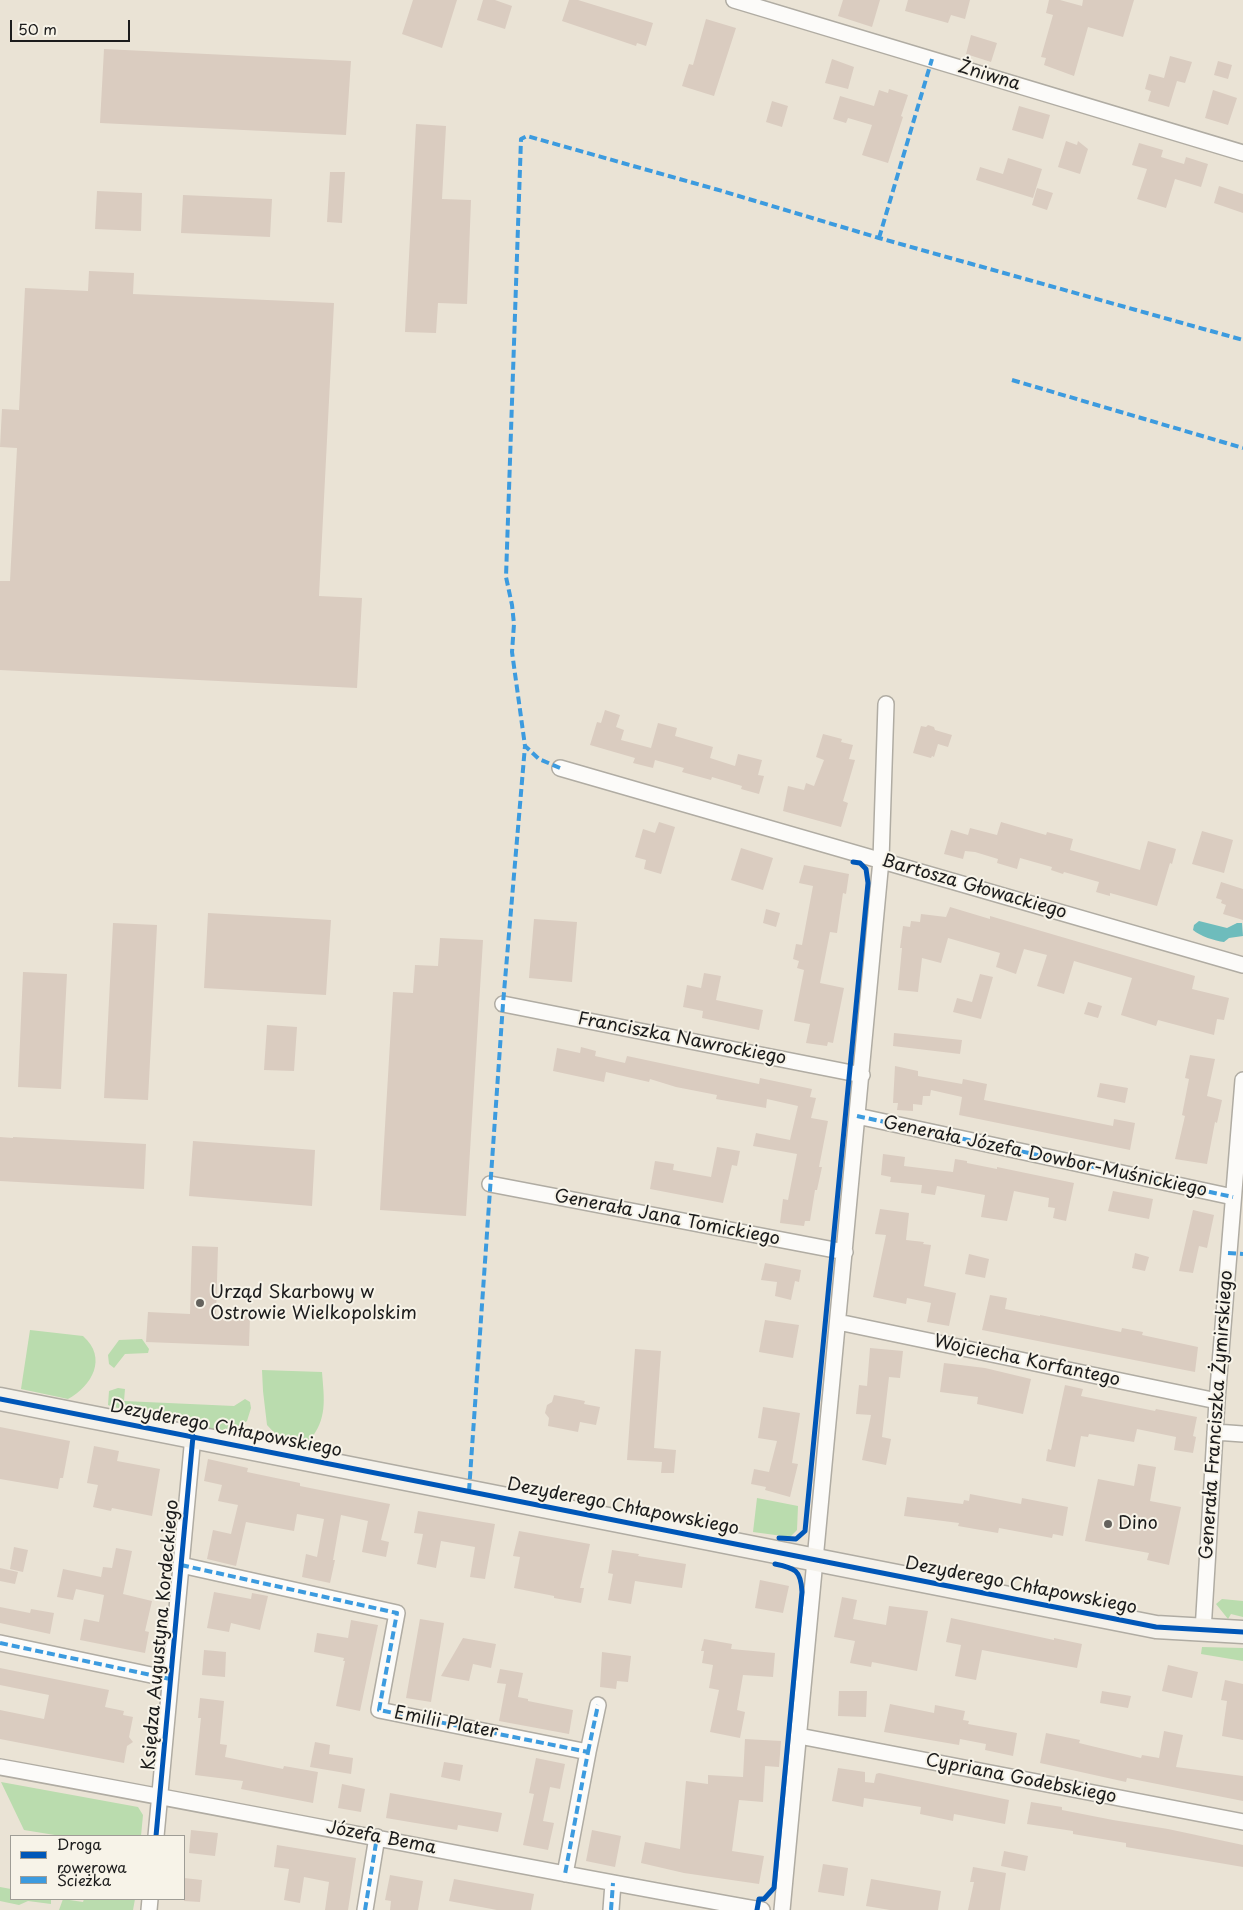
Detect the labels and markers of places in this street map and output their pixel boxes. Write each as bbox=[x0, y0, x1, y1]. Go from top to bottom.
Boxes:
place label: Urząd Skarbowy w Ostrowie Wielkopolskim bbox=[210, 1282, 417, 1325]
marker: Urząd Skarbowy w Ostrowie Wielkopolskim bbox=[194, 1297, 206, 1309]
place label: Dino bbox=[1118, 1513, 1158, 1535]
marker: Dino bbox=[1102, 1518, 1114, 1530]

